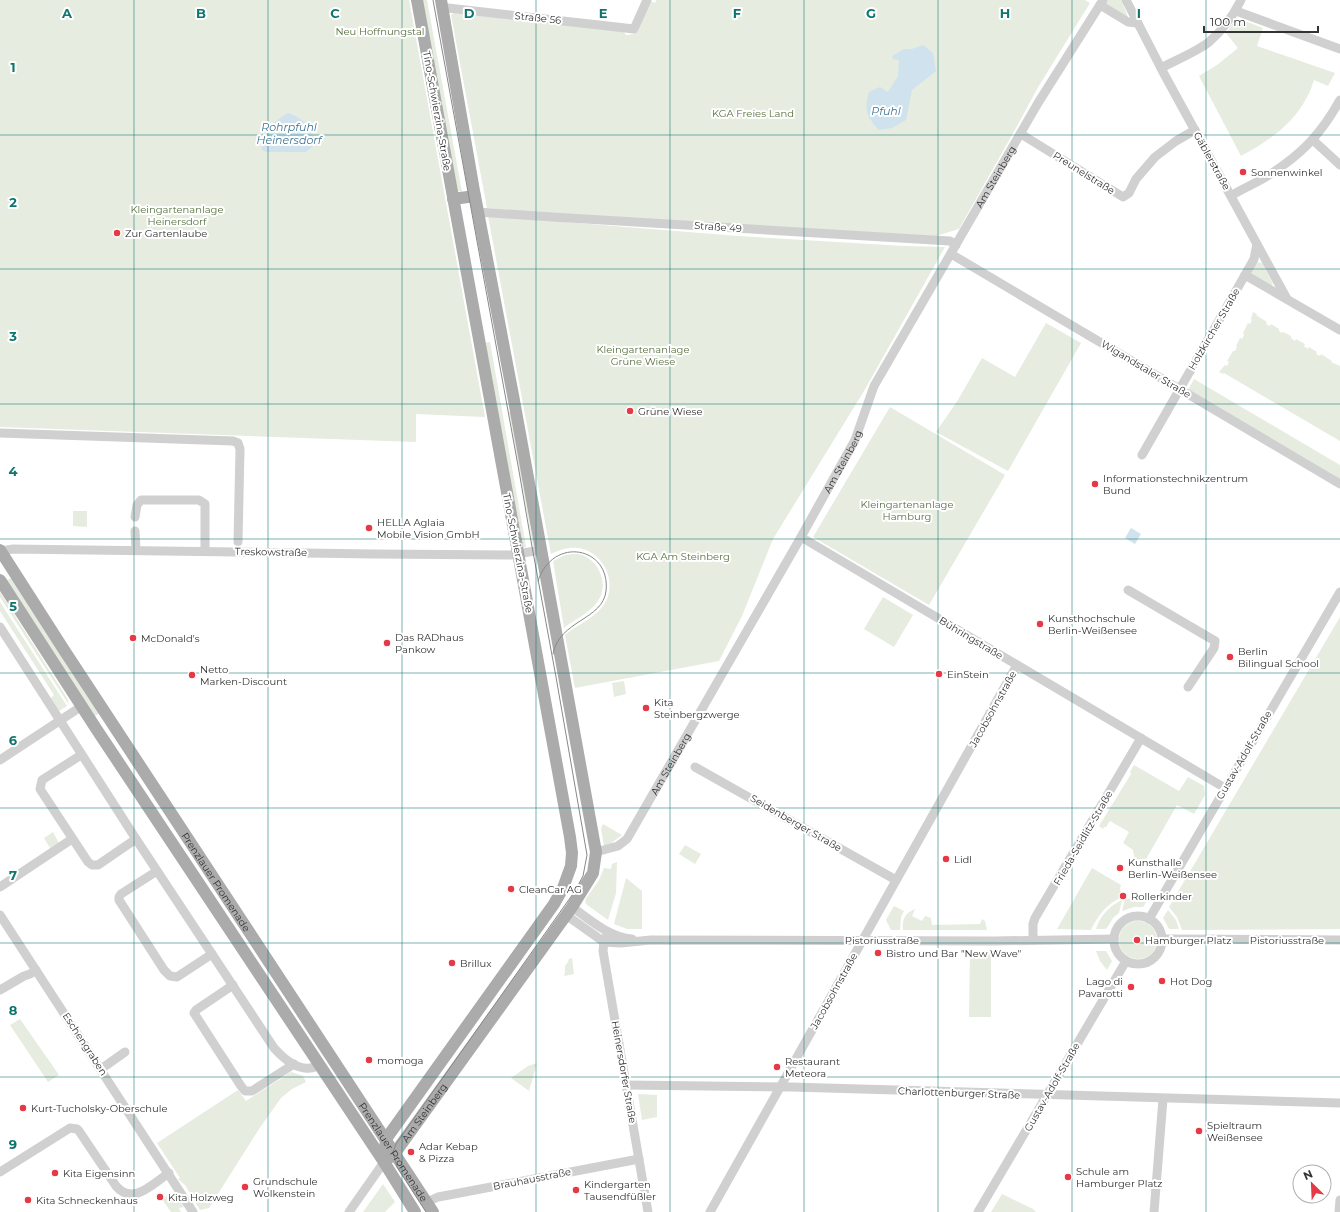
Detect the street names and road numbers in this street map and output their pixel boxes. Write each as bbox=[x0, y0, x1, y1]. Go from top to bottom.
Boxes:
street label: Straße 56 bbox=[514, 9, 562, 27]
street label: Tino-Schwierzina-Straße bbox=[420, 50, 454, 172]
street label: Gäblerstraße bbox=[1191, 130, 1233, 192]
street label: Am Steinberg bbox=[972, 143, 1018, 210]
street label: Preunelstraße bbox=[1051, 149, 1117, 197]
street label: Straße 49 bbox=[694, 219, 742, 235]
street label: Holzkircher Straße bbox=[1185, 286, 1243, 372]
street label: Wigandstaler Straße bbox=[1099, 337, 1193, 401]
street label: Am Steinberg bbox=[820, 428, 864, 495]
street label: Tino-Schwierzina-Straße bbox=[500, 492, 536, 614]
street label: Treskowstraße bbox=[235, 545, 307, 559]
street label: Bühringstraße bbox=[937, 614, 1005, 662]
street label: Jacobsohnstraße bbox=[966, 669, 1019, 750]
street label: Gustav-Adolf-Straße bbox=[1213, 708, 1275, 802]
street label: Am Steinberg bbox=[647, 730, 693, 797]
street label: Frieda-Seidlitz-Straße bbox=[1051, 788, 1115, 888]
street label: Seidenberger Straße bbox=[748, 792, 844, 854]
street label: Prenzlauer Promenade bbox=[179, 830, 253, 934]
street label: Pistoriusstraße bbox=[845, 934, 919, 947]
street label: Pistoriusstraße bbox=[1250, 934, 1324, 947]
street label: Jacobsohnstraße bbox=[807, 951, 860, 1032]
street label: Eschengraben bbox=[60, 1010, 110, 1078]
street label: Heinersdorfer Straße bbox=[609, 1020, 639, 1124]
street label: Gustav-Adolf-Straße bbox=[1021, 1040, 1083, 1134]
street label: Am Steinberg bbox=[398, 1081, 450, 1145]
street label: Charlottenburger Straße bbox=[898, 1084, 1020, 1102]
street label: Prenzlauer Promenade bbox=[356, 1100, 431, 1204]
street label: Brauhausstraße bbox=[492, 1165, 572, 1193]

